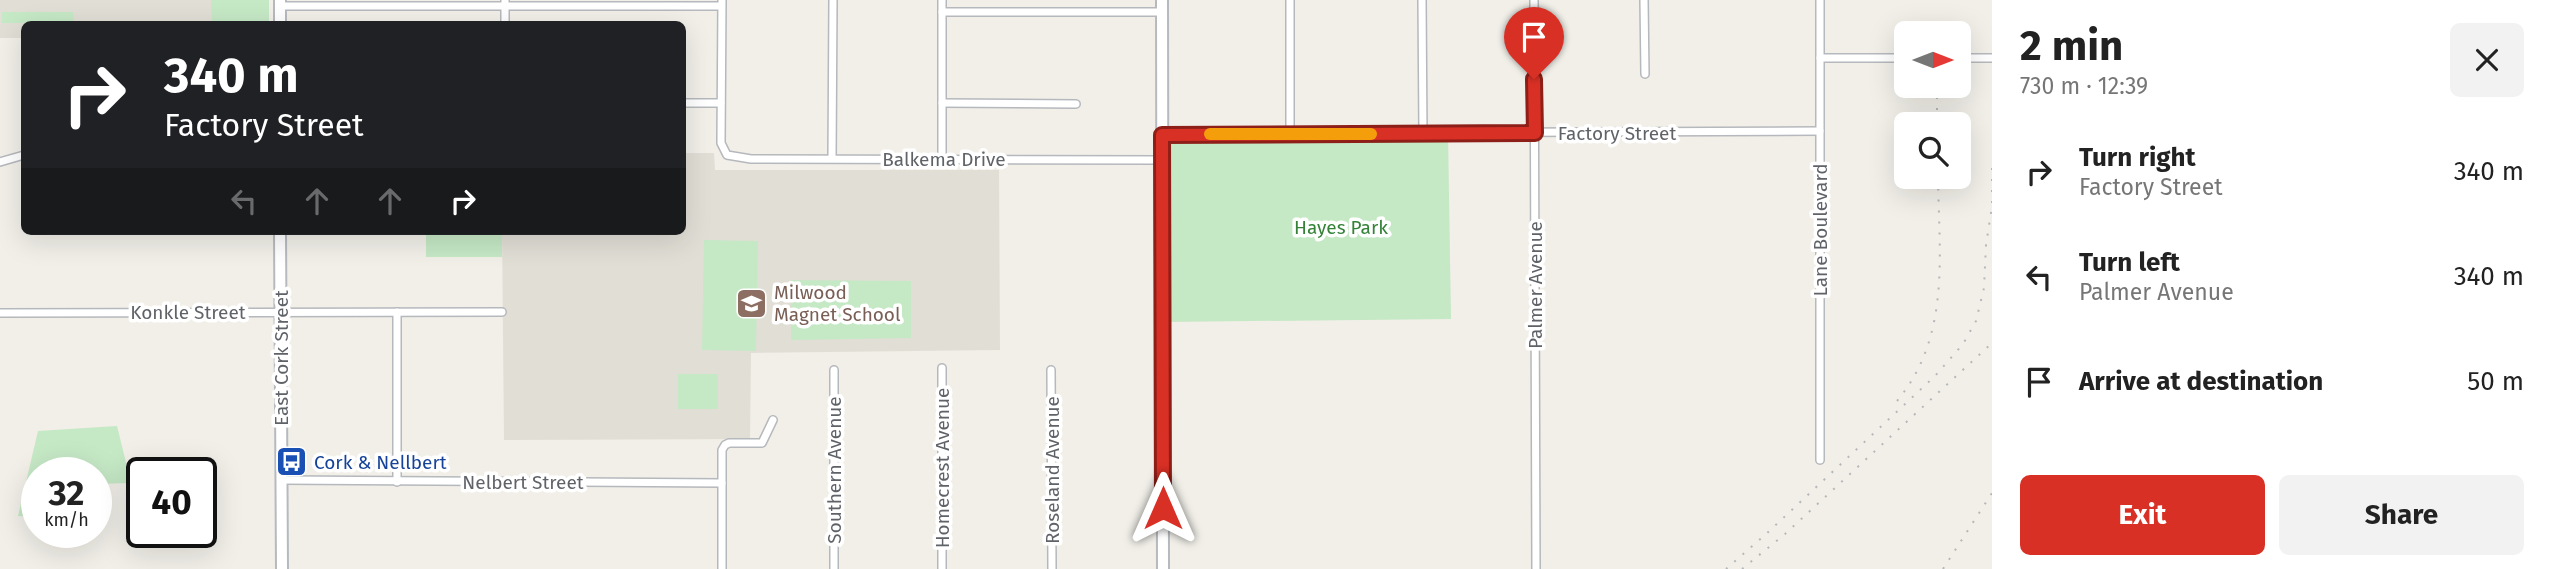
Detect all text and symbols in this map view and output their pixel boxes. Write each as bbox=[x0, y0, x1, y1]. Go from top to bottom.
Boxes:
pin bbox=[1504, 7, 1564, 79]
icon: arrive bbox=[1515, 18, 1553, 56]
north arrow bbox=[1894, 21, 1970, 98]
map controls bbox=[1894, 21, 1971, 189]
text: 2 min bbox=[2020, 21, 2123, 71]
button: close bbox=[2450, 23, 2524, 97]
text: 340 m bbox=[164, 46, 299, 105]
icon: right bbox=[49, 49, 140, 140]
text: 730 m · 12:39 bbox=[2020, 72, 2148, 100]
text: Factory Street bbox=[164, 106, 364, 144]
button: search bbox=[1894, 112, 1971, 189]
street label: Factory Street bbox=[1558, 122, 1676, 145]
text: Turn right bbox=[2079, 142, 2196, 173]
street label: Balkema Drive bbox=[882, 148, 1006, 171]
icon: right bbox=[2020, 153, 2058, 191]
text: 340 m bbox=[2454, 156, 2524, 187]
street label: Lane Boulevard bbox=[1809, 163, 1832, 297]
text: Factory Street bbox=[2079, 173, 2223, 201]
icon: left bbox=[225, 182, 263, 220]
icon: ahead bbox=[298, 182, 336, 220]
icon: ahead bbox=[371, 182, 409, 220]
icon: right bbox=[444, 182, 482, 220]
park label: Hayes Park bbox=[1294, 216, 1388, 239]
street label: Palmer Avenue bbox=[1524, 221, 1547, 349]
text: Turn left bbox=[2079, 247, 2180, 278]
icon: left bbox=[2020, 258, 2058, 296]
text: 340 m bbox=[2454, 261, 2524, 292]
text: Palmer Avenue bbox=[2079, 278, 2234, 306]
place label: Milwood Magnet School bbox=[774, 281, 901, 326]
school or university icon: Milwood Magnet School bbox=[734, 286, 768, 320]
street label: East Cork Street bbox=[270, 290, 293, 426]
street label: Konkle Street bbox=[130, 301, 246, 324]
icon: arrive bbox=[2020, 363, 2058, 401]
text: Arrive at destination bbox=[2079, 366, 2323, 397]
text: 50 m bbox=[2467, 366, 2524, 397]
street label: Homecrest Avenue bbox=[931, 388, 954, 548]
street label: Southern Avenue bbox=[823, 396, 846, 544]
street label: Roseland Avenue bbox=[1041, 396, 1064, 544]
bus stop icon: Cork & Nellbert bbox=[274, 445, 308, 479]
place label: Cork & Nellbert bbox=[314, 451, 447, 474]
speed limit sign: 40 bbox=[126, 457, 217, 548]
street label: Nelbert Street bbox=[462, 471, 584, 494]
position arrow bbox=[1126, 471, 1200, 545]
text: 32 bbox=[49, 472, 84, 514]
button: Exit bbox=[2020, 475, 2265, 555]
button: Share bbox=[2279, 475, 2524, 555]
text: km/h bbox=[44, 509, 89, 531]

